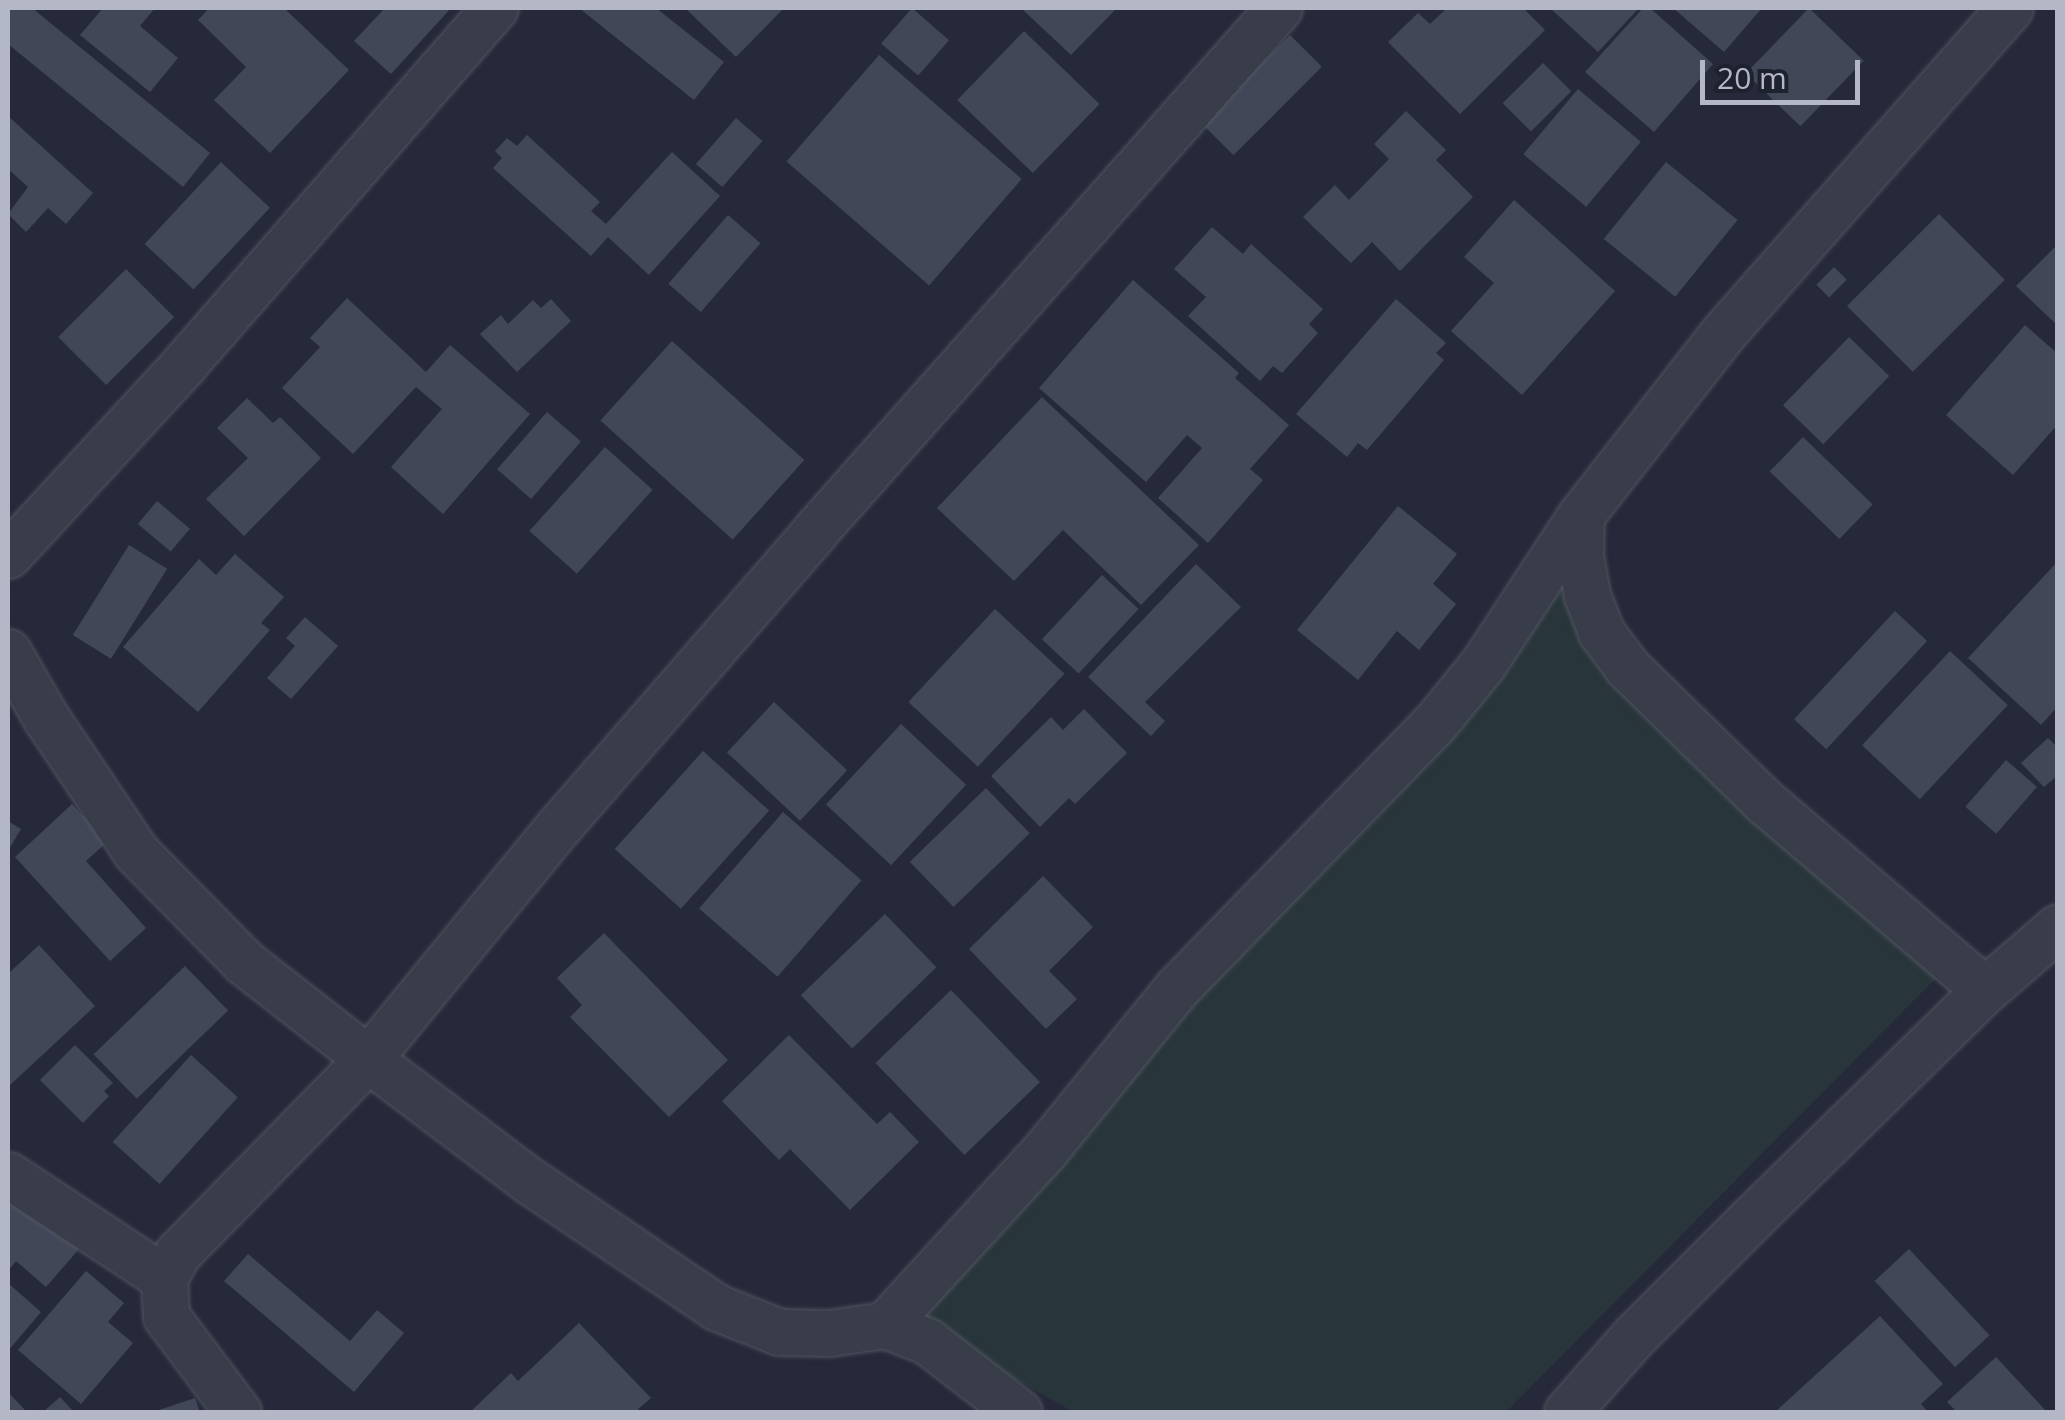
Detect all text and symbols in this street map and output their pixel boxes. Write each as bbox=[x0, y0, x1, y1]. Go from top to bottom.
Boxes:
scale bar bbox=[1705, 40, 1865, 102]
text: 20 m bbox=[1717, 57, 1787, 98]

